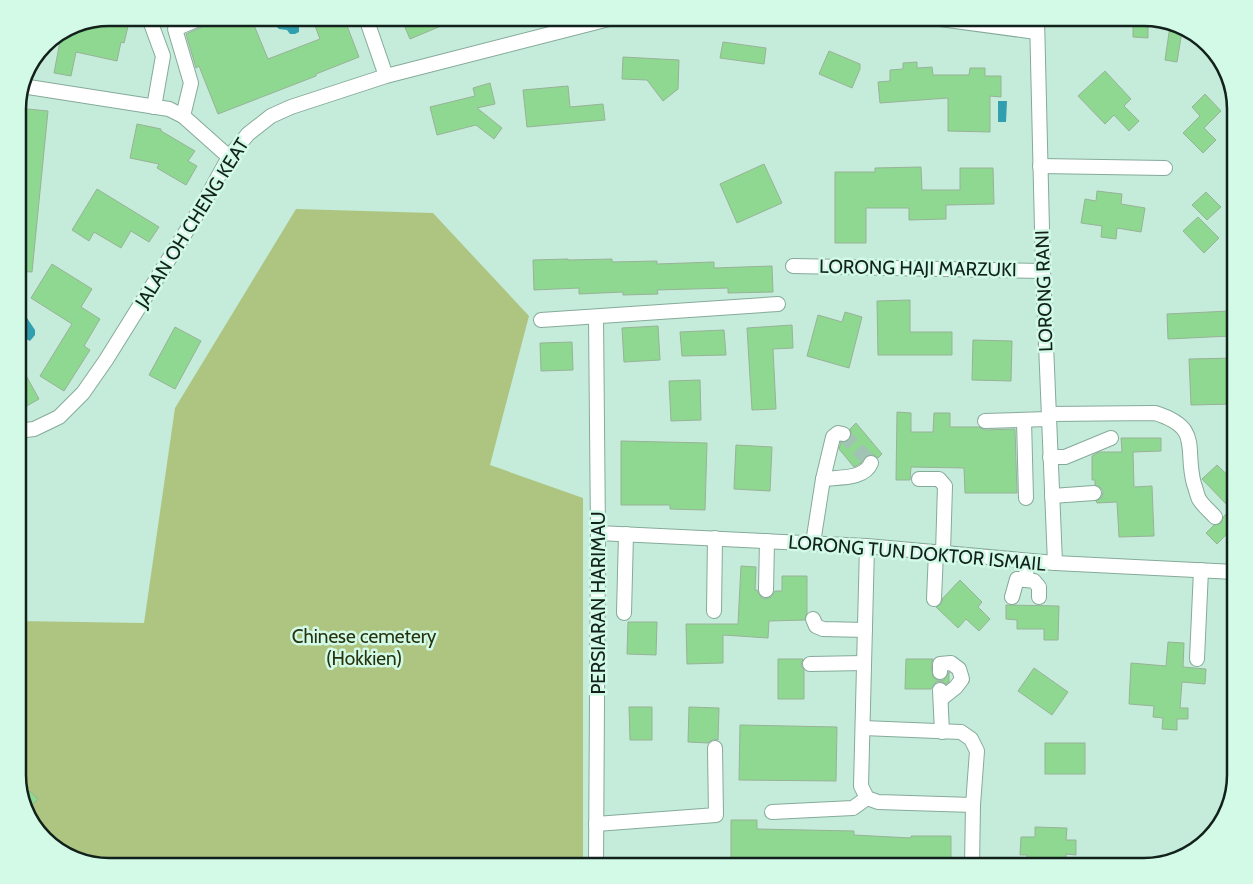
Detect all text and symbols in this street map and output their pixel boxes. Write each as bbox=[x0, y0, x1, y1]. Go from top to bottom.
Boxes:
street label: JALAN OH CHENG KEAT bbox=[130, 134, 254, 313]
street label: LORONG RANI bbox=[1030, 230, 1058, 352]
street label: LORONG HAJI MARZUKI bbox=[819, 255, 1017, 281]
street label: PERSIARAN HARIMAU bbox=[587, 511, 610, 695]
street label: LORONG TUN DOKTOR ISMAIL bbox=[787, 530, 1047, 576]
park label: Chinese cemetery (Hokkien) bbox=[292, 625, 437, 670]

